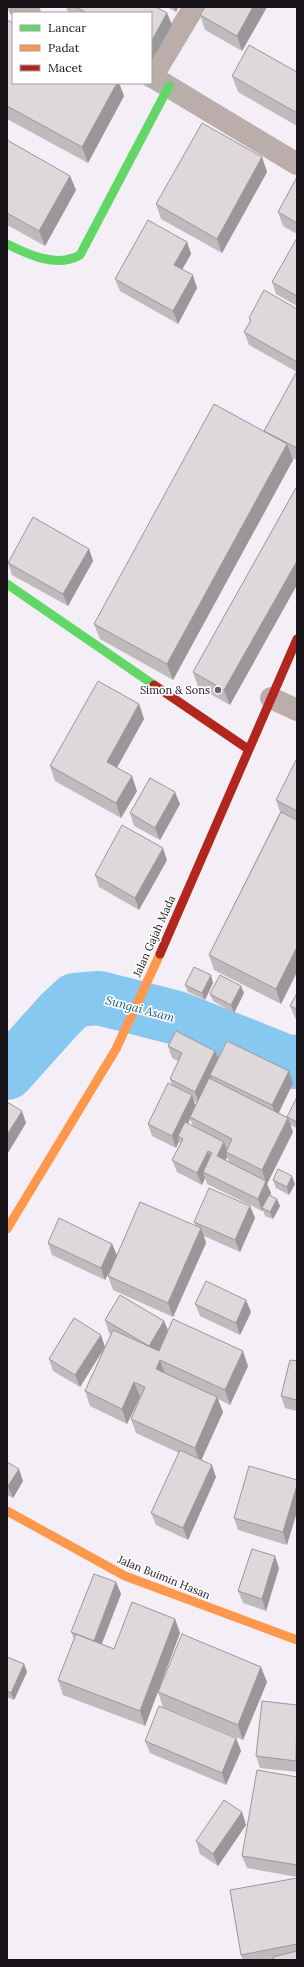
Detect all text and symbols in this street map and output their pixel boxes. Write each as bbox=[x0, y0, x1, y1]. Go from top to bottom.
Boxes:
legend bbox=[12, 12, 152, 84]
text: Lancar bbox=[48, 20, 87, 35]
text: Padat bbox=[48, 40, 80, 55]
text: Macet bbox=[48, 60, 83, 75]
place label: Simon & Sons bbox=[140, 683, 210, 697]
marker: Simon & Sons bbox=[213, 685, 223, 695]
street label: Jalan Gajah Mada bbox=[129, 893, 178, 980]
water label: Sungai Asam bbox=[104, 992, 177, 1025]
street label: Jalan Buimin Hasan bbox=[115, 1552, 213, 1602]

